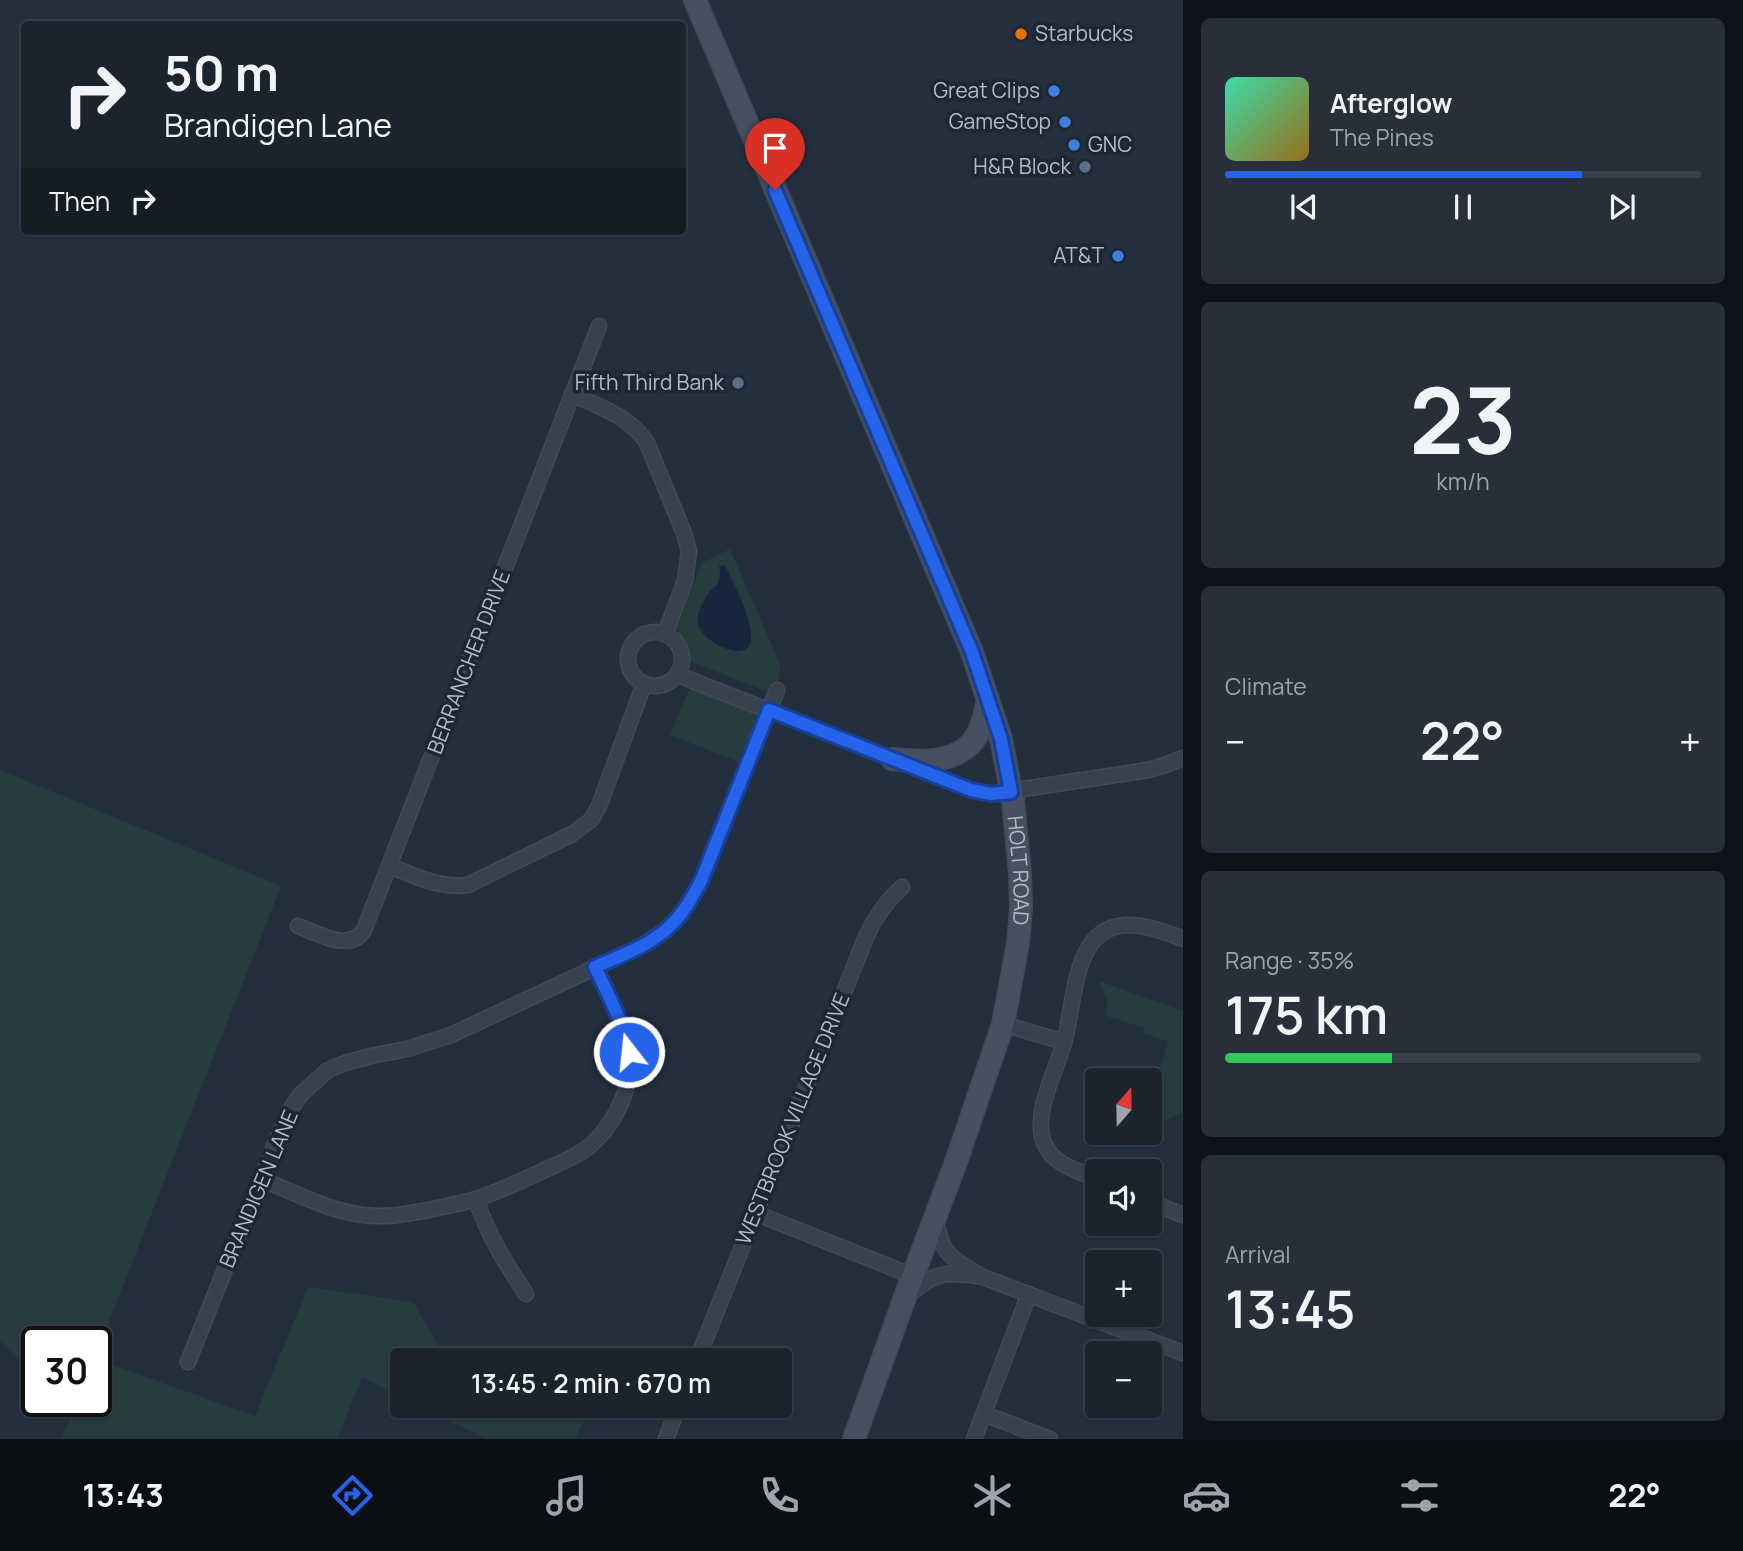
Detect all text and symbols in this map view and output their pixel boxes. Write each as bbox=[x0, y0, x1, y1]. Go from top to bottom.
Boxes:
place label: Starbucks bbox=[1035, 19, 1133, 47]
marker: Starbucks bbox=[1013, 26, 1029, 42]
text: 50 m bbox=[164, 39, 279, 106]
icon: right bbox=[49, 49, 140, 140]
place label: Great Clips bbox=[933, 76, 1040, 104]
marker: Great Clips bbox=[1046, 83, 1062, 99]
text: Afterglow bbox=[1330, 85, 1452, 121]
text: Brandigen Lane bbox=[164, 103, 392, 147]
place label: GameStop bbox=[949, 107, 1051, 135]
marker: GameStop bbox=[1057, 114, 1073, 130]
pin bbox=[745, 118, 805, 190]
text: The Pines bbox=[1330, 121, 1434, 153]
icon: arrive bbox=[756, 129, 794, 167]
place label: GNC bbox=[1088, 130, 1132, 158]
marker: GNC bbox=[1066, 137, 1082, 153]
place label: H&R Block bbox=[973, 152, 1072, 180]
marker: H&R Block bbox=[1077, 159, 1093, 175]
icon: right bbox=[124, 182, 162, 220]
text: Then bbox=[49, 183, 110, 219]
icon: previous bbox=[1285, 188, 1323, 226]
icon: pause bbox=[1444, 188, 1482, 226]
icon: next bbox=[1603, 188, 1641, 226]
place label: AT&T bbox=[1053, 241, 1104, 269]
marker: AT&T bbox=[1110, 248, 1126, 264]
text: 23 bbox=[1409, 357, 1517, 481]
place label: Fifth Third Bank bbox=[575, 368, 725, 396]
marker: Fifth Third Bank bbox=[730, 375, 746, 391]
text: km/h bbox=[1436, 465, 1490, 497]
street label: BERRANCHER DRIVE bbox=[420, 566, 516, 758]
text: Climate bbox=[1225, 670, 1307, 702]
text: 22° bbox=[1420, 705, 1505, 776]
text: − bbox=[1225, 715, 1246, 767]
text: + bbox=[1679, 715, 1701, 767]
street label: HOLT ROAD bbox=[1002, 814, 1036, 926]
text: Range · 35% bbox=[1225, 944, 1354, 976]
text: 175 km bbox=[1225, 979, 1388, 1050]
street label: WESTBROOK VILLAGE DRIVE bbox=[729, 989, 855, 1249]
position arrow bbox=[592, 1015, 666, 1089]
north arrow bbox=[1085, 1068, 1162, 1144]
map controls bbox=[1085, 1068, 1162, 1418]
street label: BRANDIGEN LANE bbox=[212, 1106, 304, 1272]
button: sound bbox=[1085, 1159, 1162, 1236]
text: Arrival bbox=[1225, 1238, 1291, 1270]
button: + bbox=[1085, 1250, 1162, 1327]
text: 13:45 bbox=[1225, 1273, 1355, 1344]
speed limit sign: 30 bbox=[21, 1326, 112, 1417]
button: − bbox=[1085, 1341, 1162, 1418]
text: 13:45 · 2 min · 670 m bbox=[471, 1365, 711, 1401]
icon: directions bbox=[328, 1471, 377, 1520]
icon: music bbox=[542, 1471, 591, 1520]
icon: phone bbox=[755, 1471, 804, 1520]
icon: climate bbox=[968, 1471, 1017, 1520]
icon: car bbox=[1182, 1471, 1231, 1520]
icon: filters bbox=[1395, 1471, 1444, 1520]
text: 13:43 bbox=[82, 1473, 164, 1517]
text: 22° bbox=[1608, 1473, 1661, 1517]

